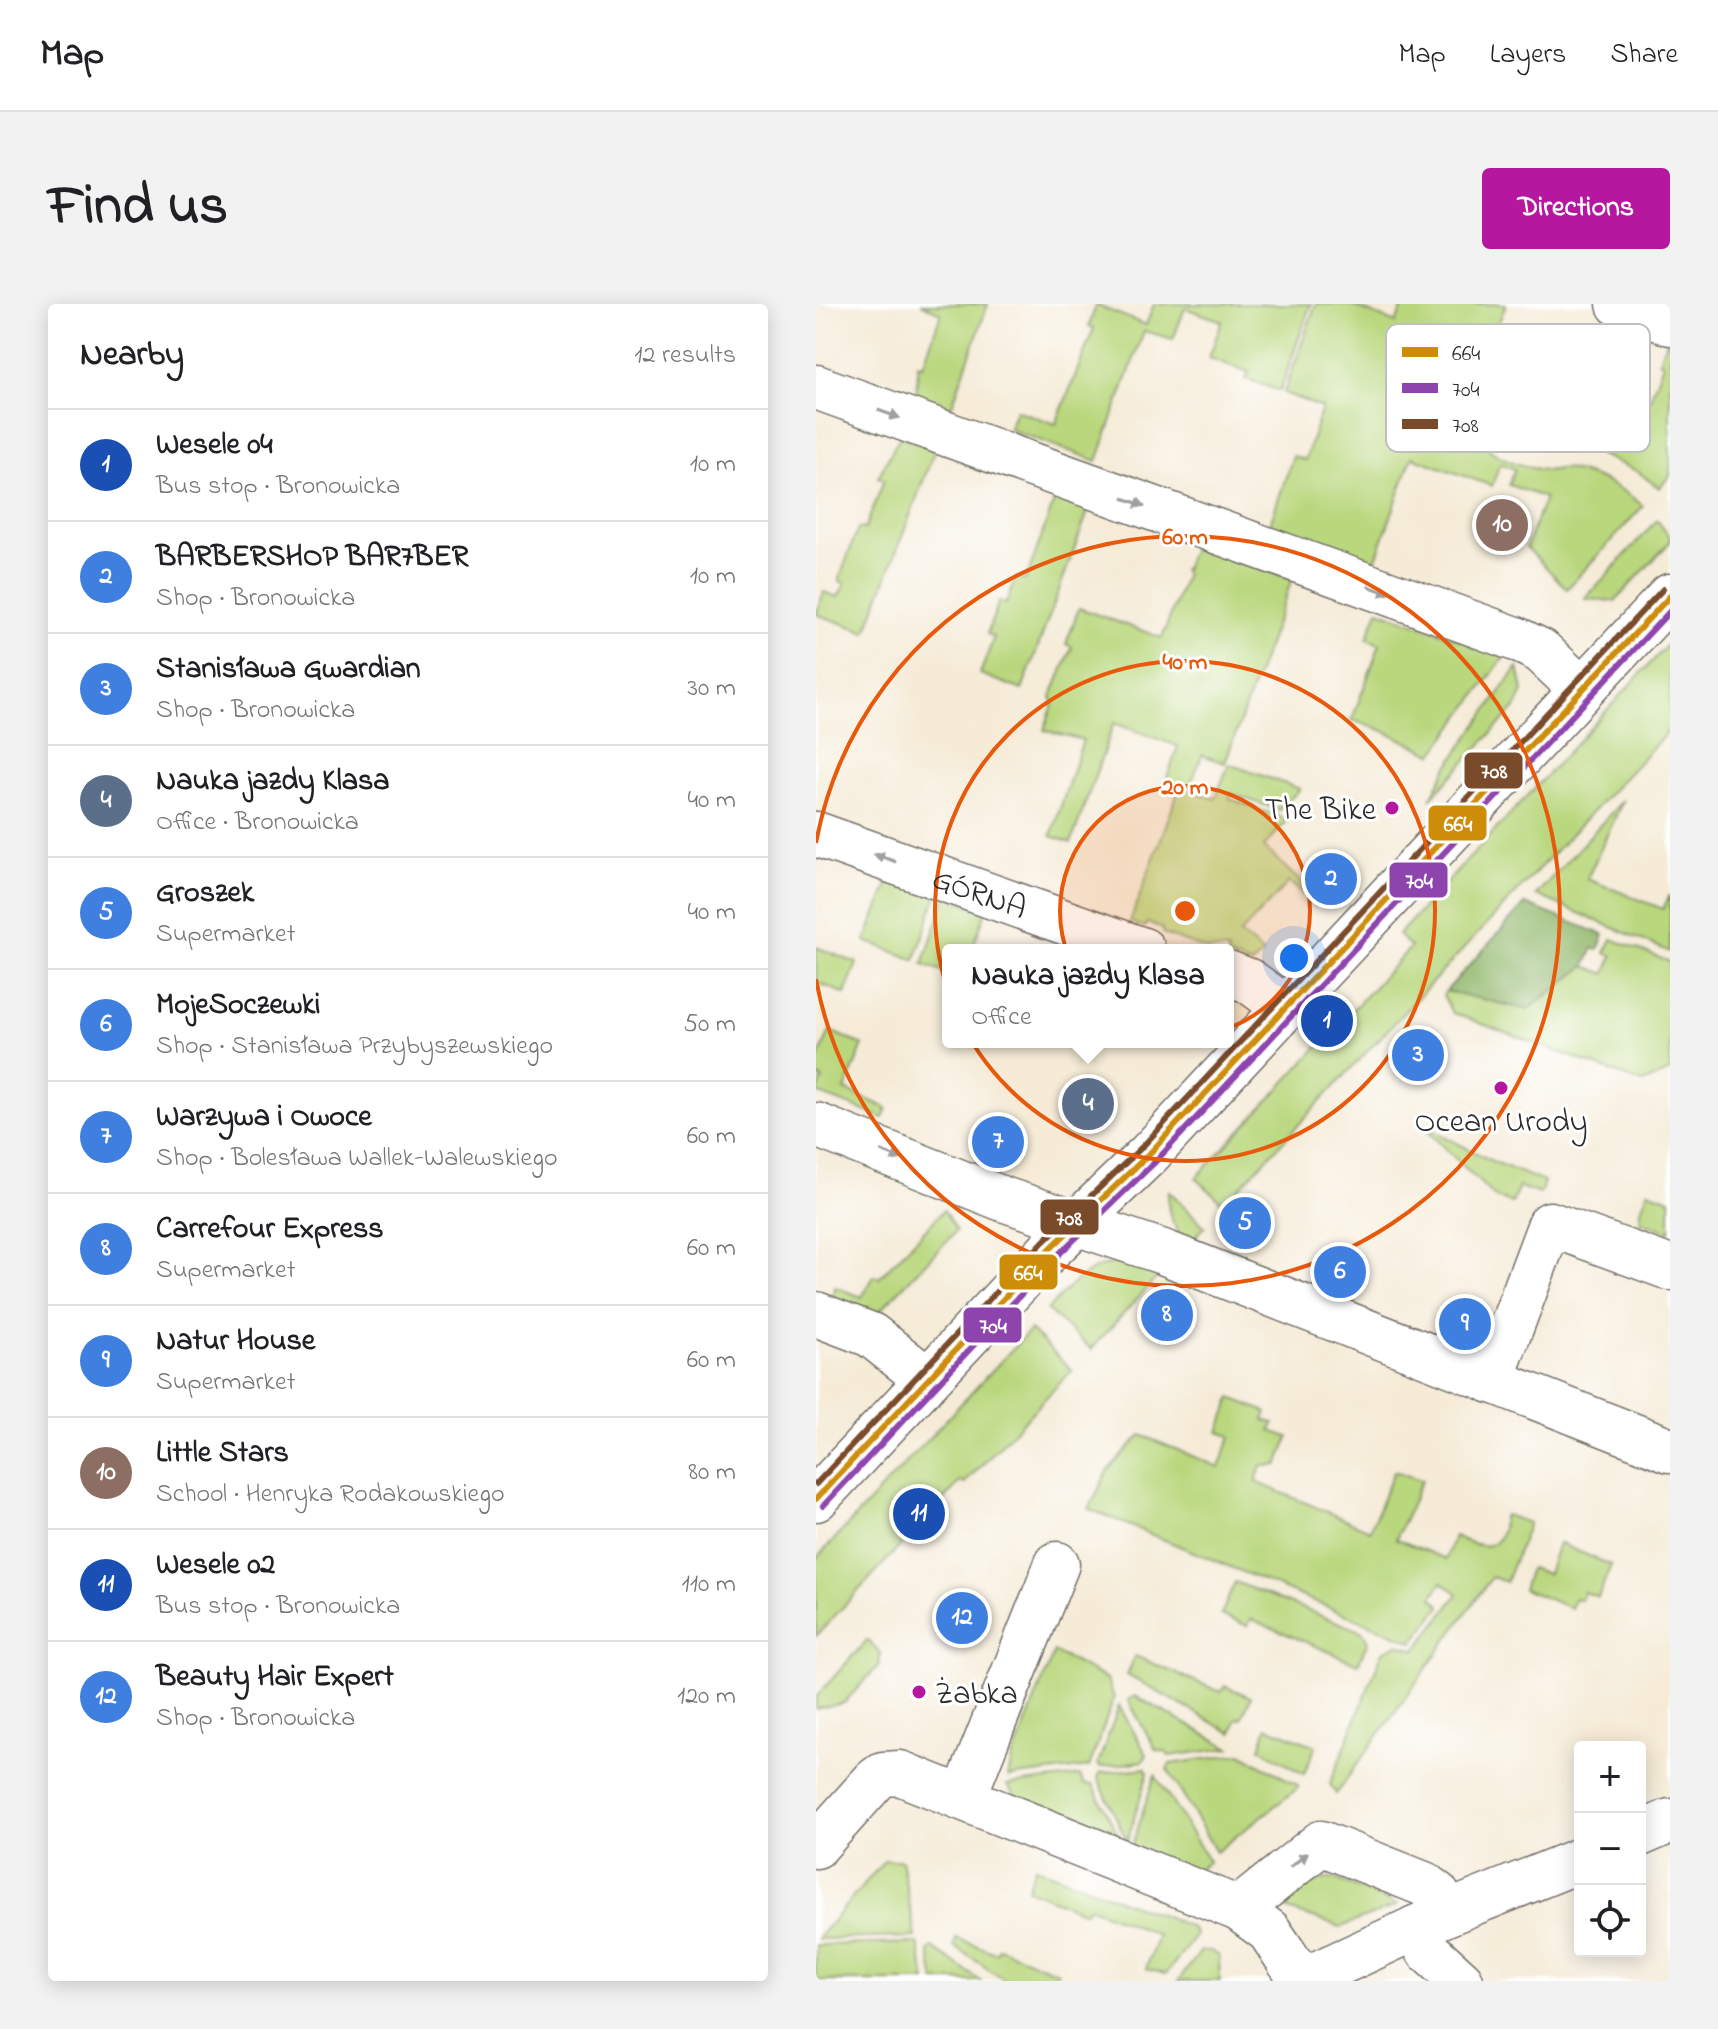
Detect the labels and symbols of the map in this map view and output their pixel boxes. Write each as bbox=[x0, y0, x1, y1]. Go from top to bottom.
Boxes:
legend bbox=[1386, 324, 1650, 452]
text: 664 bbox=[1452, 339, 1480, 371]
text: 704 bbox=[1452, 375, 1480, 407]
one-way arrow bbox=[878, 408, 902, 420]
text: 708 bbox=[1452, 411, 1479, 443]
pin: 10 bbox=[1476, 495, 1528, 555]
one-way arrow bbox=[1122, 496, 1146, 508]
text: 60 m bbox=[1162, 521, 1208, 556]
one-way arrow bbox=[1367, 584, 1391, 596]
text: 40 m bbox=[1163, 646, 1208, 681]
line badge: 708 bbox=[1463, 751, 1524, 790]
text: 708 bbox=[1481, 757, 1508, 789]
text: 20 m bbox=[1161, 771, 1209, 806]
place label: The Bike bbox=[1264, 788, 1377, 835]
marker: The Bike bbox=[1383, 799, 1401, 817]
line badge: 664 bbox=[1427, 804, 1488, 842]
text: 664 bbox=[1444, 810, 1473, 842]
pin: 2 bbox=[1305, 849, 1357, 909]
one-way arrow bbox=[873, 851, 897, 864]
street label: GÓRNA bbox=[925, 857, 1033, 934]
line badge: 704 bbox=[1388, 861, 1449, 899]
text: 704 bbox=[1405, 867, 1434, 899]
centre of rings bbox=[1171, 897, 1199, 925]
your location bbox=[1274, 938, 1314, 978]
pin: 1 bbox=[1301, 991, 1353, 1051]
pin: 3 bbox=[1392, 1025, 1444, 1085]
pin: 4 bbox=[1062, 1074, 1114, 1134]
marker: Ocean Urody bbox=[1492, 1079, 1510, 1097]
place label: Ocean Urody bbox=[1414, 1100, 1588, 1147]
pin: 7 bbox=[972, 1112, 1024, 1172]
one-way arrow bbox=[879, 1149, 903, 1162]
pin: 5 bbox=[1219, 1193, 1271, 1253]
line badge: 708 bbox=[1039, 1198, 1100, 1236]
text: 708 bbox=[1056, 1204, 1083, 1236]
pin: 6 bbox=[1314, 1242, 1366, 1302]
line badge: 664 bbox=[998, 1253, 1059, 1291]
text: 664 bbox=[1014, 1259, 1043, 1291]
pin: 8 bbox=[1141, 1285, 1193, 1345]
pin: 9 bbox=[1439, 1294, 1491, 1354]
line badge: 704 bbox=[962, 1306, 1023, 1344]
text: 704 bbox=[979, 1312, 1008, 1344]
pin: 11 bbox=[893, 1484, 945, 1544]
pin: 12 bbox=[936, 1588, 988, 1648]
place label: Żabka bbox=[935, 1672, 1018, 1719]
marker: Żabka bbox=[910, 1683, 928, 1701]
one-way arrow bbox=[1289, 1852, 1309, 1869]

